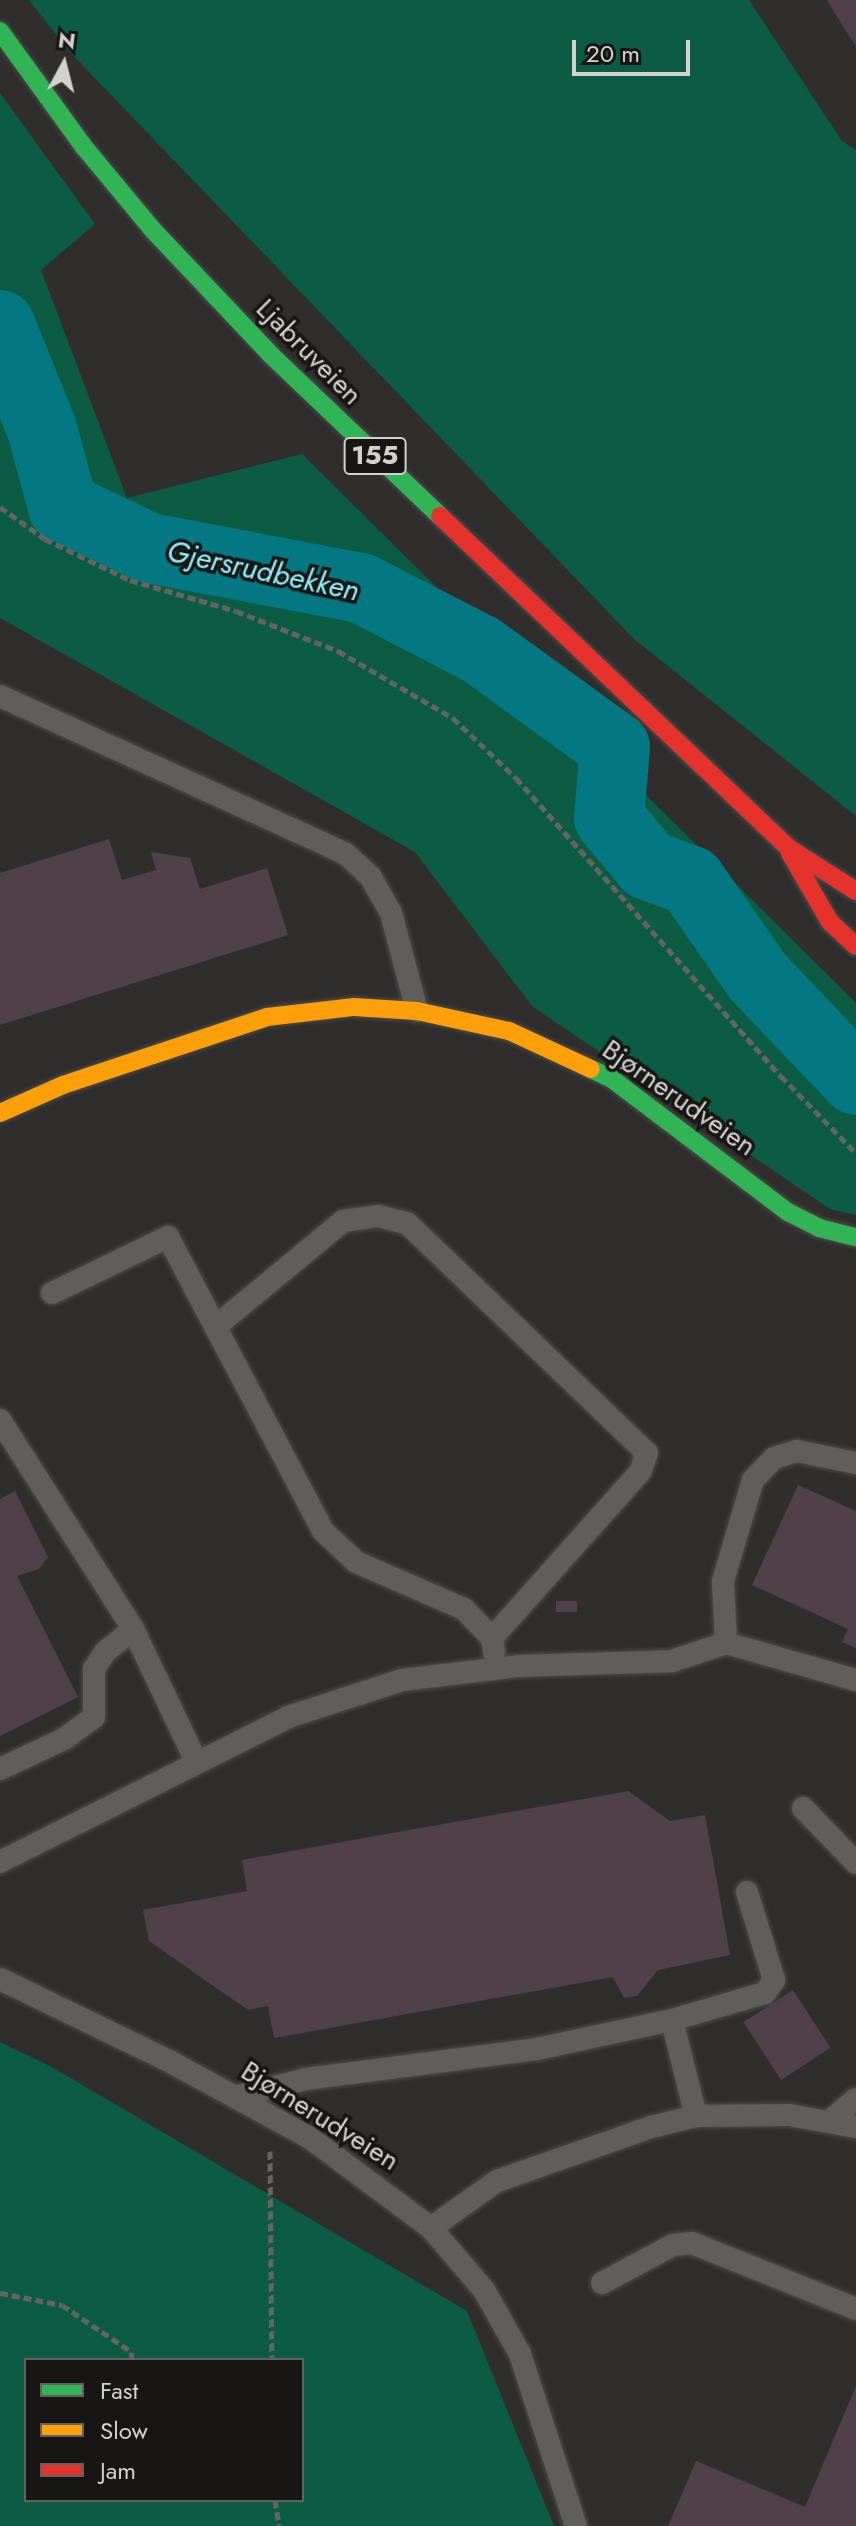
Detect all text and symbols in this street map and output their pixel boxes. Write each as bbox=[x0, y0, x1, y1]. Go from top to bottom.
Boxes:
text: N bbox=[56, 23, 78, 57]
north arrow bbox=[24, 24, 104, 104]
scale bar bbox=[576, 24, 694, 74]
text: 20 m bbox=[586, 36, 640, 71]
street label: Ljabruveien bbox=[249, 292, 369, 412]
road number: 155 bbox=[343, 434, 407, 478]
water label: Gjersrudbekken bbox=[164, 533, 362, 609]
street label: Bjørnerudveien bbox=[596, 1033, 762, 1163]
street label: Bjørnerudveien bbox=[235, 2054, 405, 2178]
legend bbox=[24, 2358, 304, 2502]
text: Fast bbox=[100, 2373, 138, 2408]
text: Slow bbox=[100, 2413, 148, 2448]
text: Jam bbox=[100, 2453, 136, 2488]

